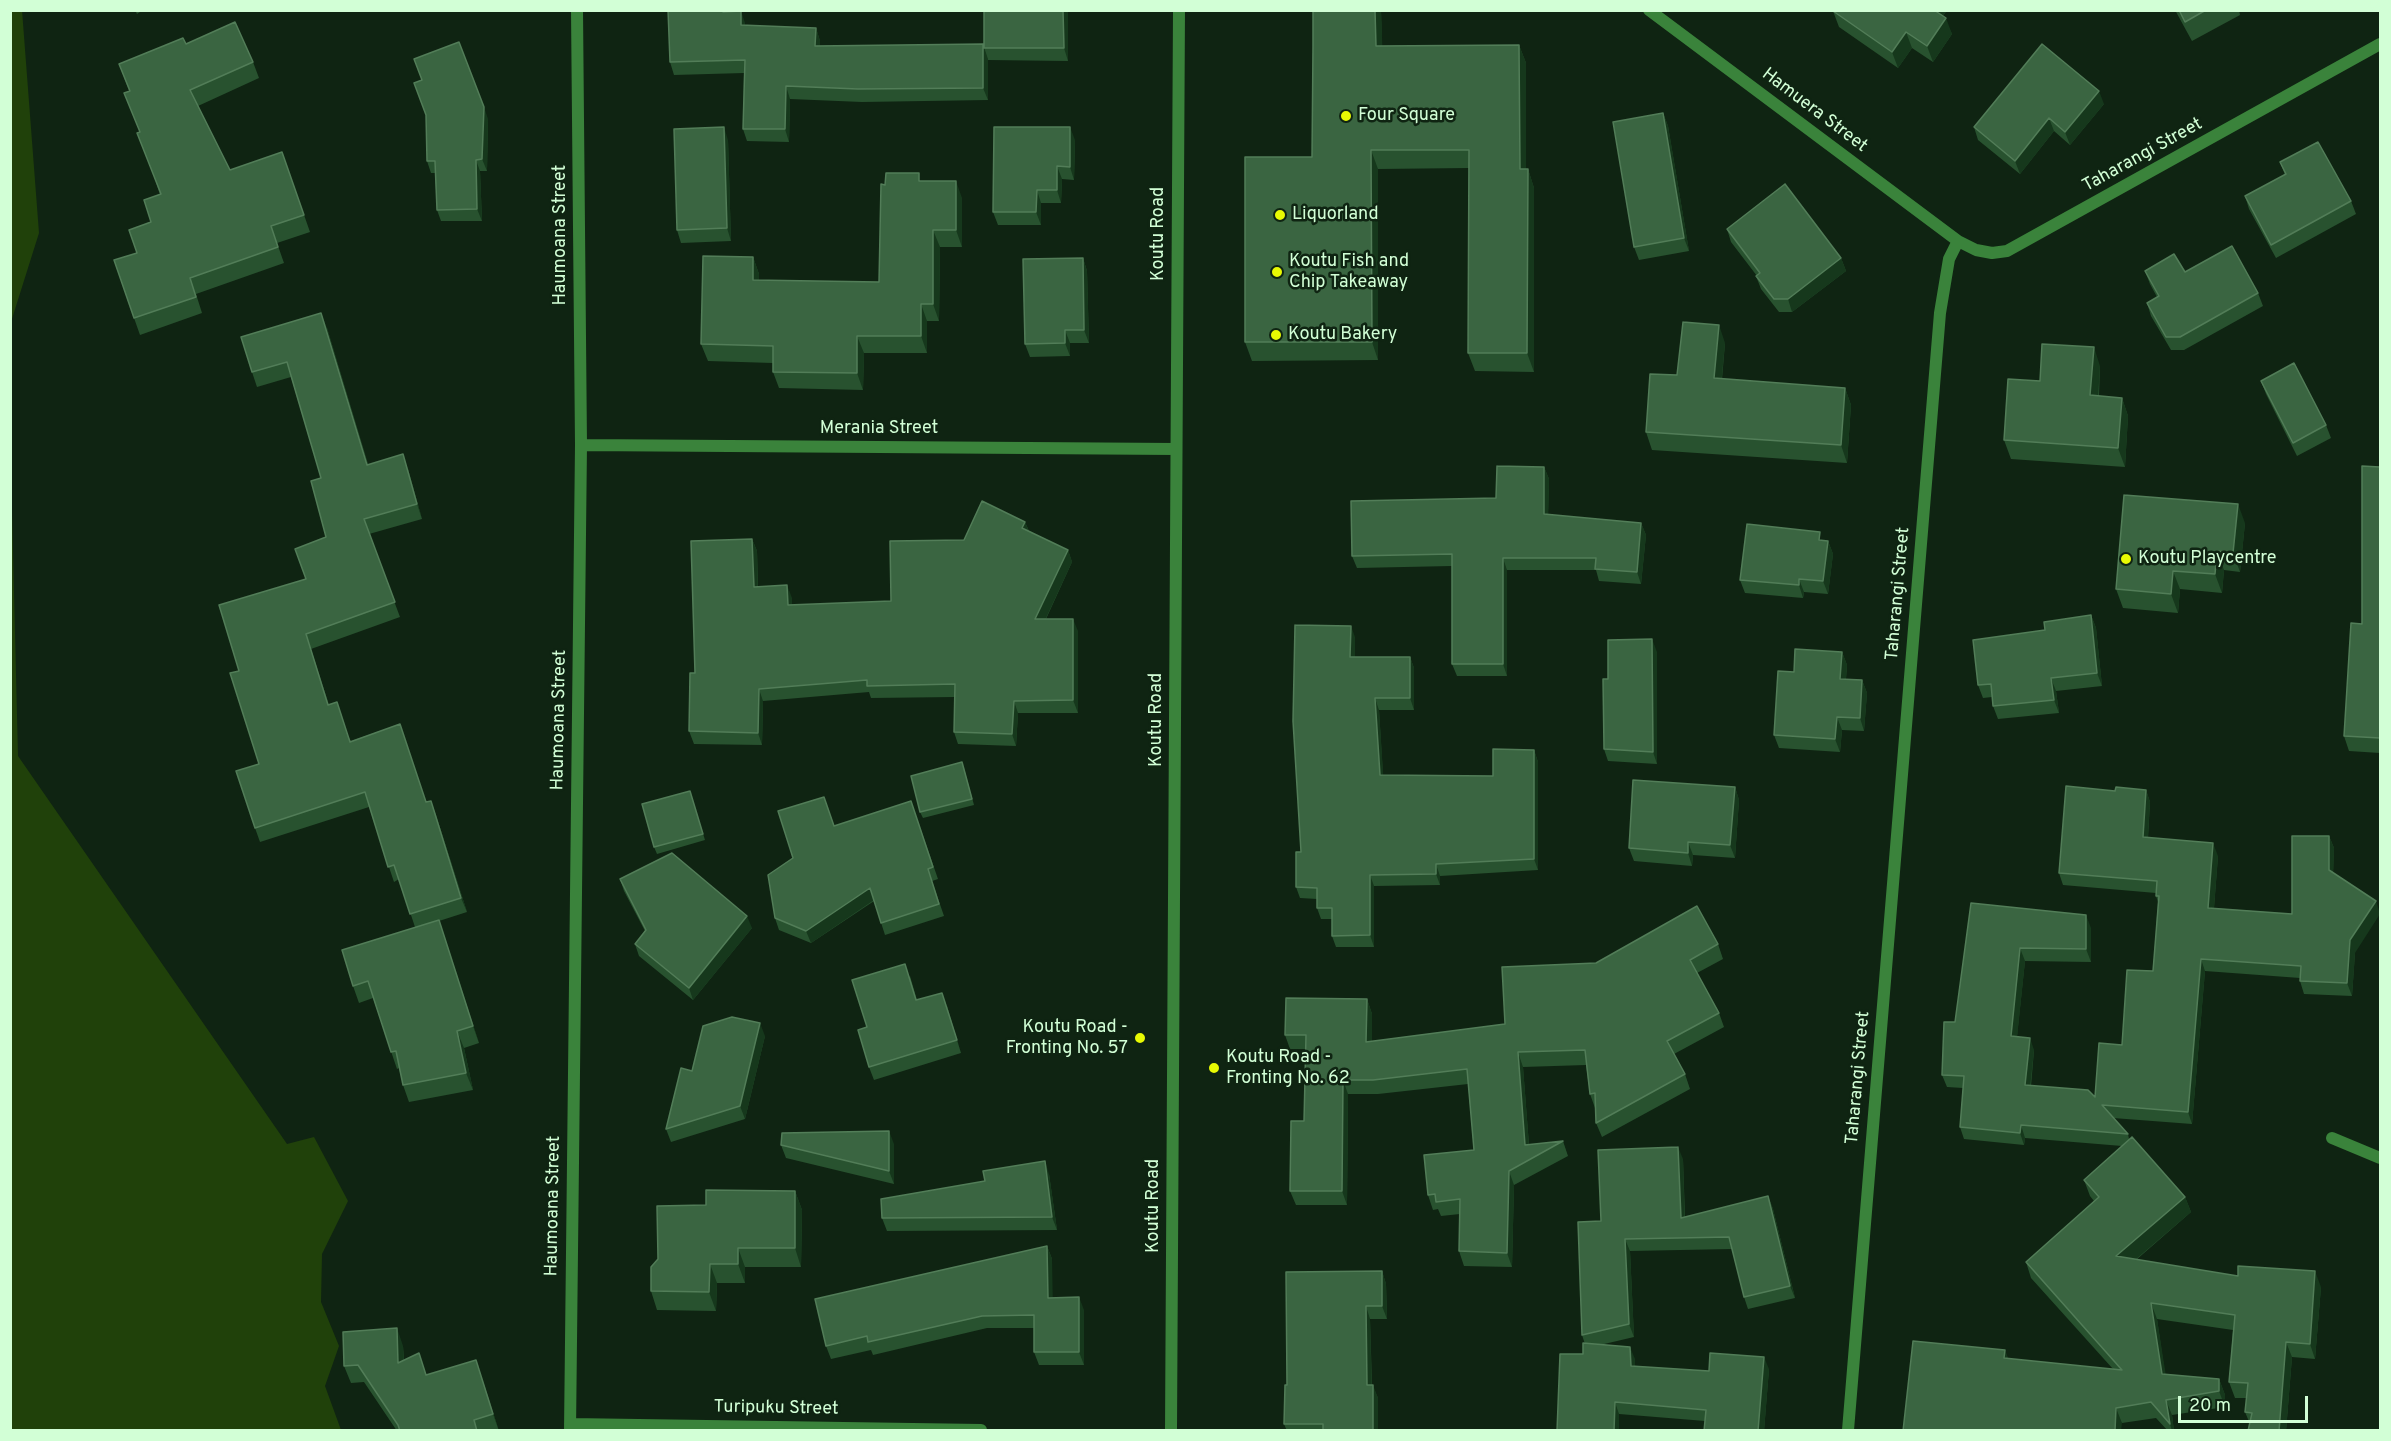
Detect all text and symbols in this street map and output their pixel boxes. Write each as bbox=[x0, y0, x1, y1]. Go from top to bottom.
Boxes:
street label: Hamuera Street bbox=[1757, 64, 1871, 158]
place label: Four Square bbox=[1358, 105, 1455, 127]
marker: Four Square bbox=[1339, 109, 1353, 123]
street label: Taharangi Street bbox=[2079, 114, 2207, 198]
street label: Haumoana Street bbox=[550, 165, 572, 305]
street label: Koutu Road bbox=[1148, 187, 1170, 281]
place label: Liquorland bbox=[1292, 204, 1379, 226]
marker: Liquorland bbox=[1273, 208, 1287, 222]
place label: Koutu Fish and Chip Takeaway bbox=[1289, 251, 1409, 294]
marker: Koutu Fish and Chip Takeaway bbox=[1270, 265, 1284, 279]
place label: Koutu Bakery bbox=[1288, 324, 1397, 346]
marker: Koutu Bakery bbox=[1269, 328, 1283, 342]
street label: Merania Street bbox=[820, 418, 938, 440]
street label: Taharangi Street bbox=[1882, 526, 1916, 662]
place label: Koutu Playcentre bbox=[2138, 548, 2276, 570]
marker: Koutu Playcentre bbox=[2119, 552, 2133, 566]
street label: Haumoana Street bbox=[548, 649, 572, 791]
street label: Koutu Road bbox=[1146, 673, 1168, 767]
street label: Taharangi Street bbox=[1842, 1010, 1876, 1146]
place label: Koutu Road - Fronting No. 57 bbox=[1006, 1017, 1128, 1060]
marker: Koutu Road - Fronting No. 57 bbox=[1133, 1031, 1147, 1045]
place label: Koutu Road - Fronting No. 62 bbox=[1226, 1047, 1350, 1090]
marker: Koutu Road - Fronting No. 62 bbox=[1207, 1061, 1221, 1075]
street label: Haumoana Street bbox=[542, 1135, 566, 1277]
street label: Koutu Road bbox=[1143, 1159, 1165, 1253]
scale bar bbox=[2181, 1384, 2312, 1422]
text: 20 m bbox=[2189, 1395, 2231, 1418]
street label: Turipuku Street bbox=[713, 1397, 839, 1421]

